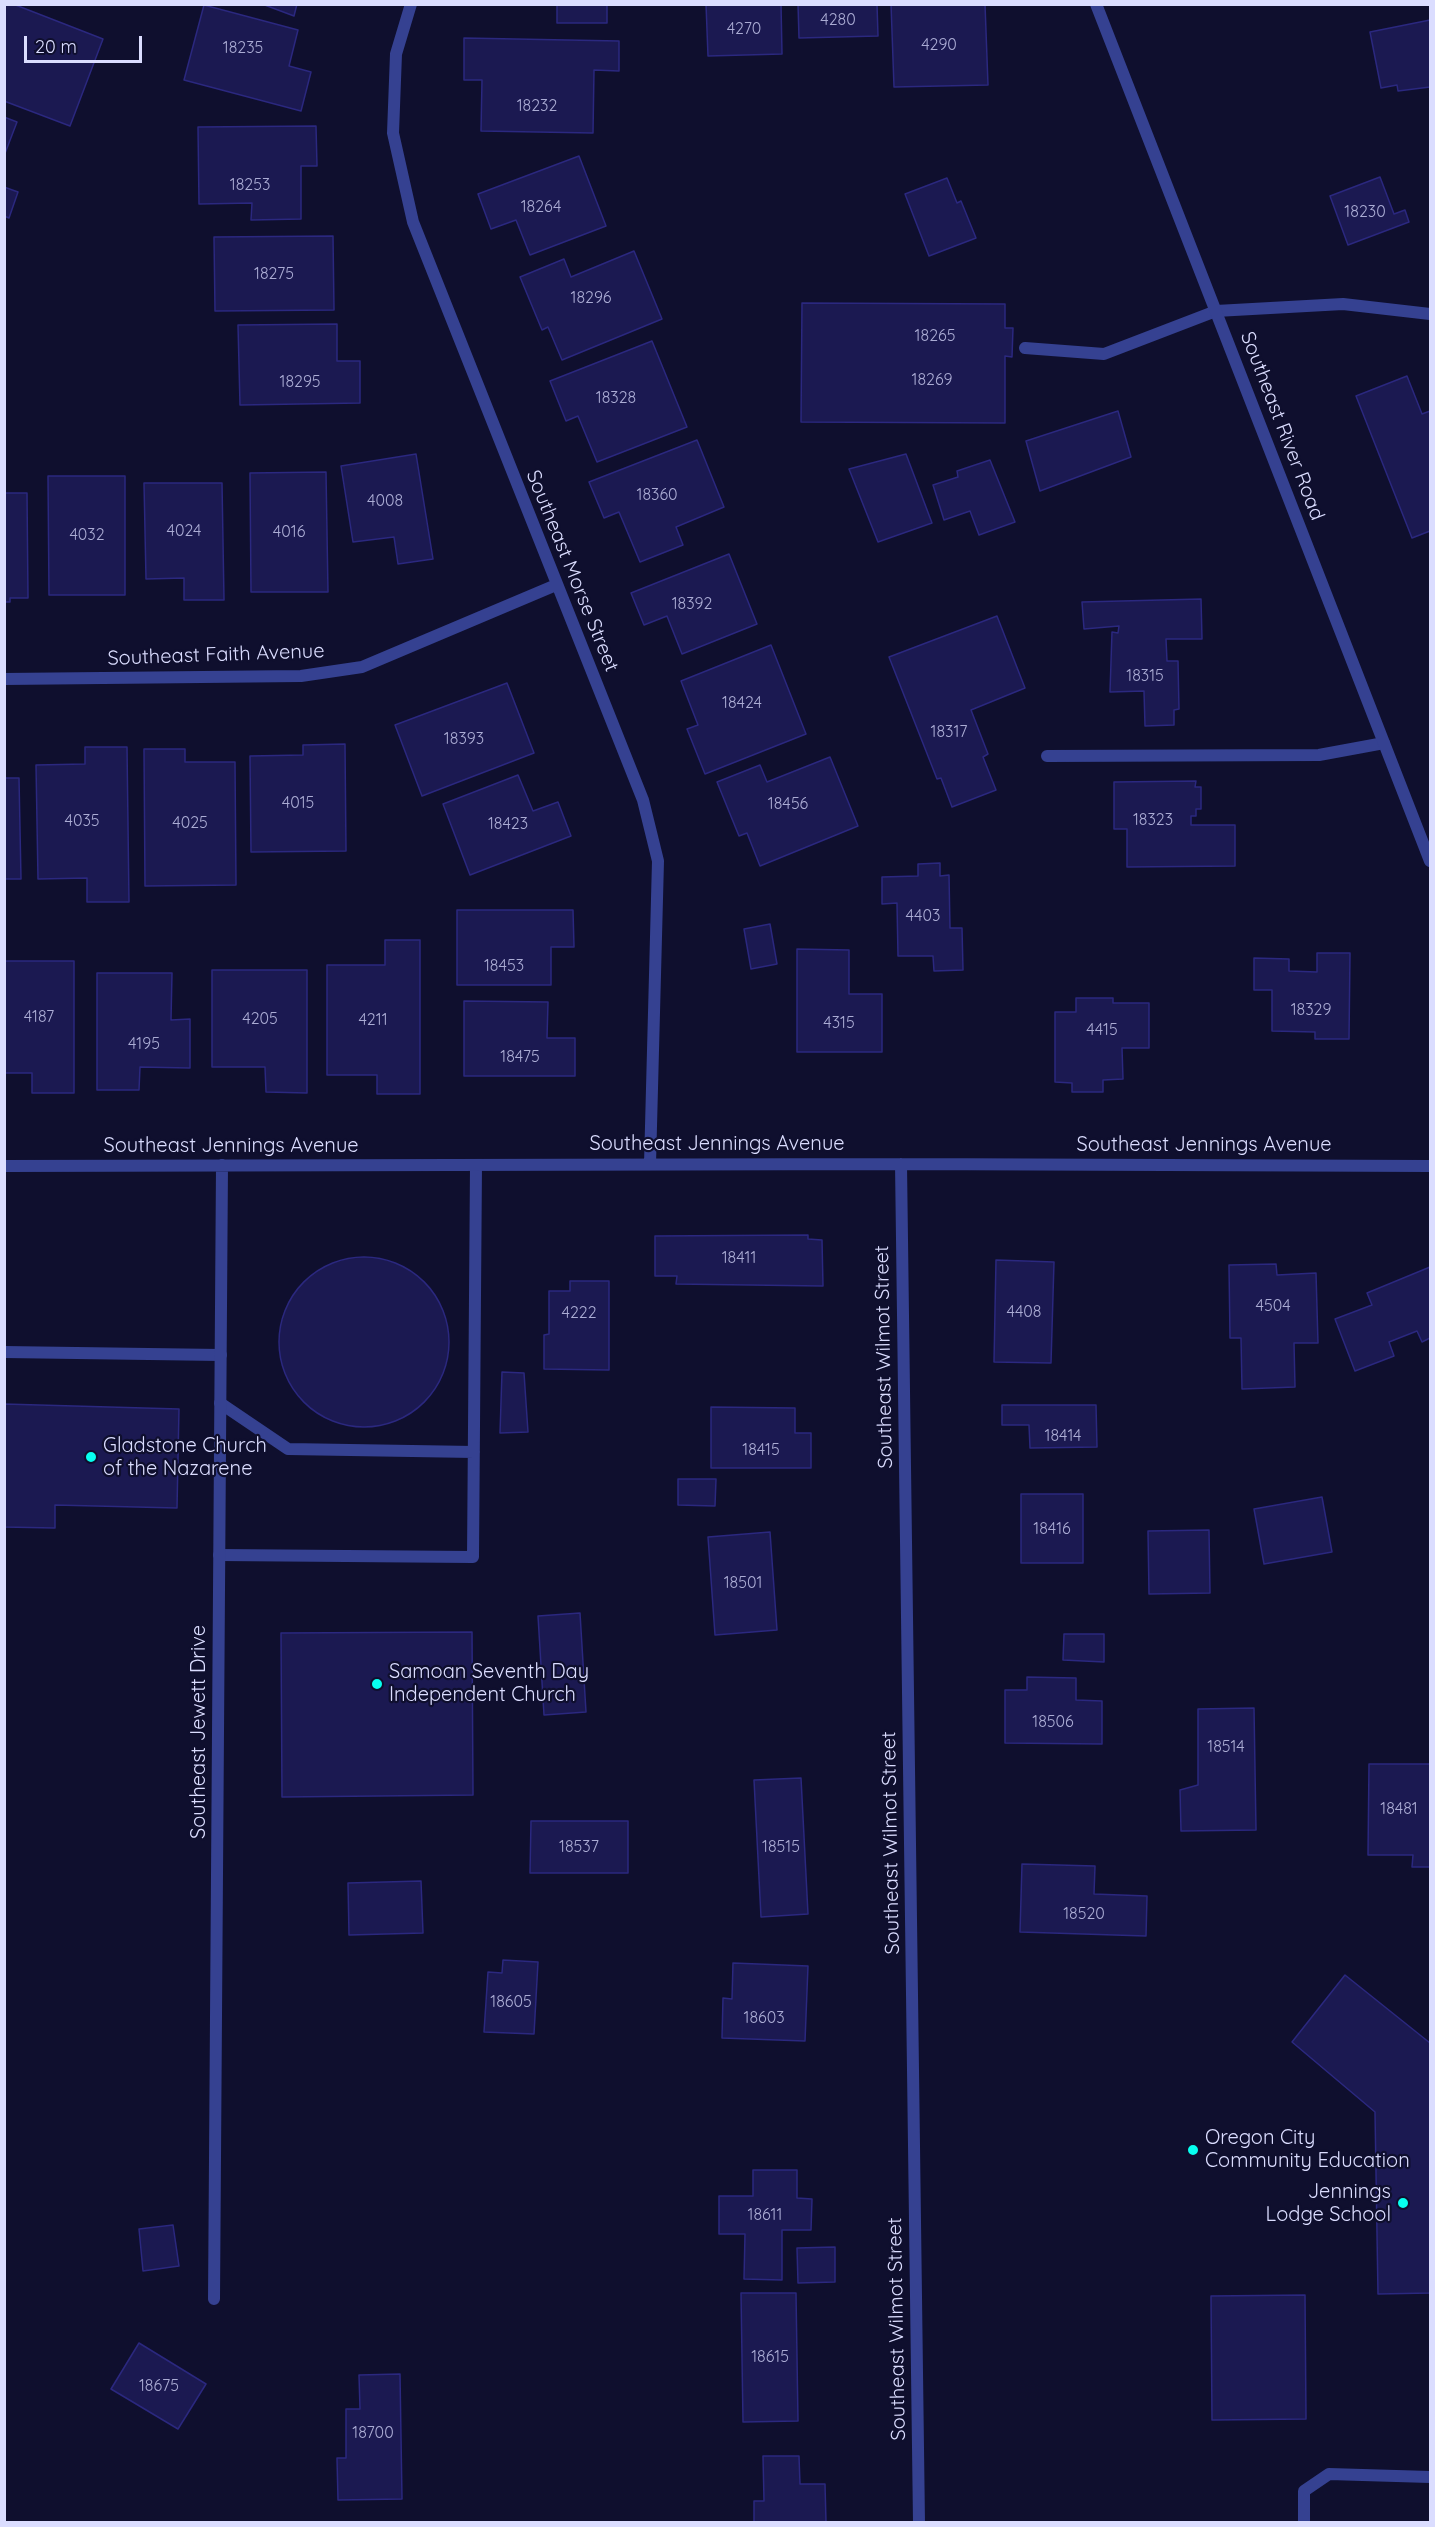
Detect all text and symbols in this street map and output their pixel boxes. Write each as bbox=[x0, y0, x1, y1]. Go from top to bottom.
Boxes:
house number: 4280 bbox=[820, 10, 856, 30]
house number: 4270 bbox=[727, 19, 761, 39]
scale bar bbox=[27, 24, 146, 62]
text: 20 m bbox=[35, 35, 77, 58]
house number: 4290 bbox=[921, 35, 957, 55]
house number: 18235 bbox=[223, 38, 263, 58]
house number: 18232 bbox=[517, 96, 557, 116]
house number: 18253 bbox=[230, 175, 270, 195]
house number: 18264 bbox=[521, 197, 561, 217]
house number: 18230 bbox=[1344, 202, 1386, 222]
house number: 18275 bbox=[254, 264, 294, 284]
house number: 18296 bbox=[571, 288, 611, 308]
house number: 18265 bbox=[915, 326, 955, 346]
street label: Southeast River Road bbox=[1235, 328, 1329, 524]
house number: 18269 bbox=[912, 370, 952, 390]
house number: 18295 bbox=[279, 372, 321, 392]
house number: 18328 bbox=[596, 388, 636, 408]
street label: Southeast Morse Street bbox=[521, 467, 623, 675]
house number: 18360 bbox=[636, 485, 678, 505]
house number: 4008 bbox=[367, 491, 403, 511]
house number: 4024 bbox=[166, 521, 202, 541]
house number: 4016 bbox=[273, 522, 305, 542]
house number: 4032 bbox=[69, 525, 105, 545]
house number: 18392 bbox=[672, 594, 712, 614]
street label: Southeast Faith Avenue bbox=[107, 639, 325, 671]
house number: 18315 bbox=[1126, 666, 1164, 686]
house number: 18424 bbox=[722, 693, 762, 713]
house number: 18317 bbox=[930, 722, 968, 742]
house number: 18393 bbox=[444, 729, 484, 749]
house number: 4015 bbox=[282, 793, 314, 813]
house number: 18456 bbox=[768, 794, 808, 814]
house number: 18323 bbox=[1133, 810, 1173, 830]
house number: 4035 bbox=[64, 811, 100, 831]
house number: 4025 bbox=[172, 813, 208, 833]
house number: 18423 bbox=[488, 814, 528, 834]
house number: 4403 bbox=[906, 906, 940, 926]
house number: 18453 bbox=[484, 956, 524, 976]
house number: 18329 bbox=[1291, 1000, 1331, 1020]
house number: 4187 bbox=[24, 1007, 54, 1027]
house number: 4205 bbox=[242, 1009, 278, 1029]
house number: 4211 bbox=[358, 1010, 388, 1030]
house number: 4315 bbox=[823, 1013, 855, 1033]
house number: 4415 bbox=[1086, 1020, 1118, 1040]
house number: 4195 bbox=[128, 1034, 160, 1054]
house number: 18475 bbox=[500, 1047, 540, 1067]
street label: Southeast Jennings Avenue bbox=[589, 1132, 845, 1156]
street label: Southeast Jennings Avenue bbox=[1076, 1133, 1332, 1157]
street label: Southeast Jennings Avenue bbox=[103, 1134, 359, 1158]
street label: Southeast Wilmot Street bbox=[870, 1245, 898, 1469]
house number: 18411 bbox=[722, 1248, 756, 1268]
house number: 4504 bbox=[1255, 1296, 1291, 1316]
house number: 4408 bbox=[1006, 1302, 1042, 1322]
house number: 4222 bbox=[561, 1303, 597, 1323]
house number: 18414 bbox=[1045, 1426, 1081, 1446]
place label: Gladstone Church of the Nazarene bbox=[103, 1434, 267, 1481]
house number: 18415 bbox=[742, 1440, 780, 1460]
marker: Gladstone Church of the Nazarene bbox=[84, 1450, 98, 1464]
house number: 18416 bbox=[1033, 1519, 1071, 1539]
house number: 18501 bbox=[724, 1573, 762, 1593]
street label: Southeast Jewett Drive bbox=[187, 1625, 211, 1839]
place label: Samoan Seventh Day Independent Church bbox=[389, 1660, 589, 1707]
marker: Samoan Seventh Day Independent Church bbox=[370, 1677, 384, 1691]
house number: 18506 bbox=[1032, 1712, 1074, 1732]
street label: Southeast Wilmot Street bbox=[877, 1731, 905, 1955]
house number: 18514 bbox=[1207, 1737, 1245, 1757]
house number: 18481 bbox=[1380, 1799, 1418, 1819]
house number: 18537 bbox=[559, 1837, 599, 1857]
house number: 18515 bbox=[762, 1837, 800, 1857]
house number: 18520 bbox=[1063, 1904, 1105, 1924]
house number: 18605 bbox=[490, 1992, 532, 2012]
house number: 18603 bbox=[743, 2008, 785, 2028]
place label: Oregon City Community Education bbox=[1205, 2126, 1410, 2173]
marker: Oregon City Community Education bbox=[1186, 2143, 1200, 2157]
place label: Jennings Lodge School bbox=[1266, 2180, 1391, 2227]
marker: Jennings Lodge School bbox=[1396, 2196, 1410, 2210]
house number: 18611 bbox=[748, 2205, 782, 2225]
street label: Southeast Wilmot Street bbox=[883, 2217, 911, 2441]
house number: 18615 bbox=[751, 2347, 789, 2367]
house number: 18675 bbox=[139, 2376, 179, 2396]
house number: 18700 bbox=[352, 2423, 394, 2443]

